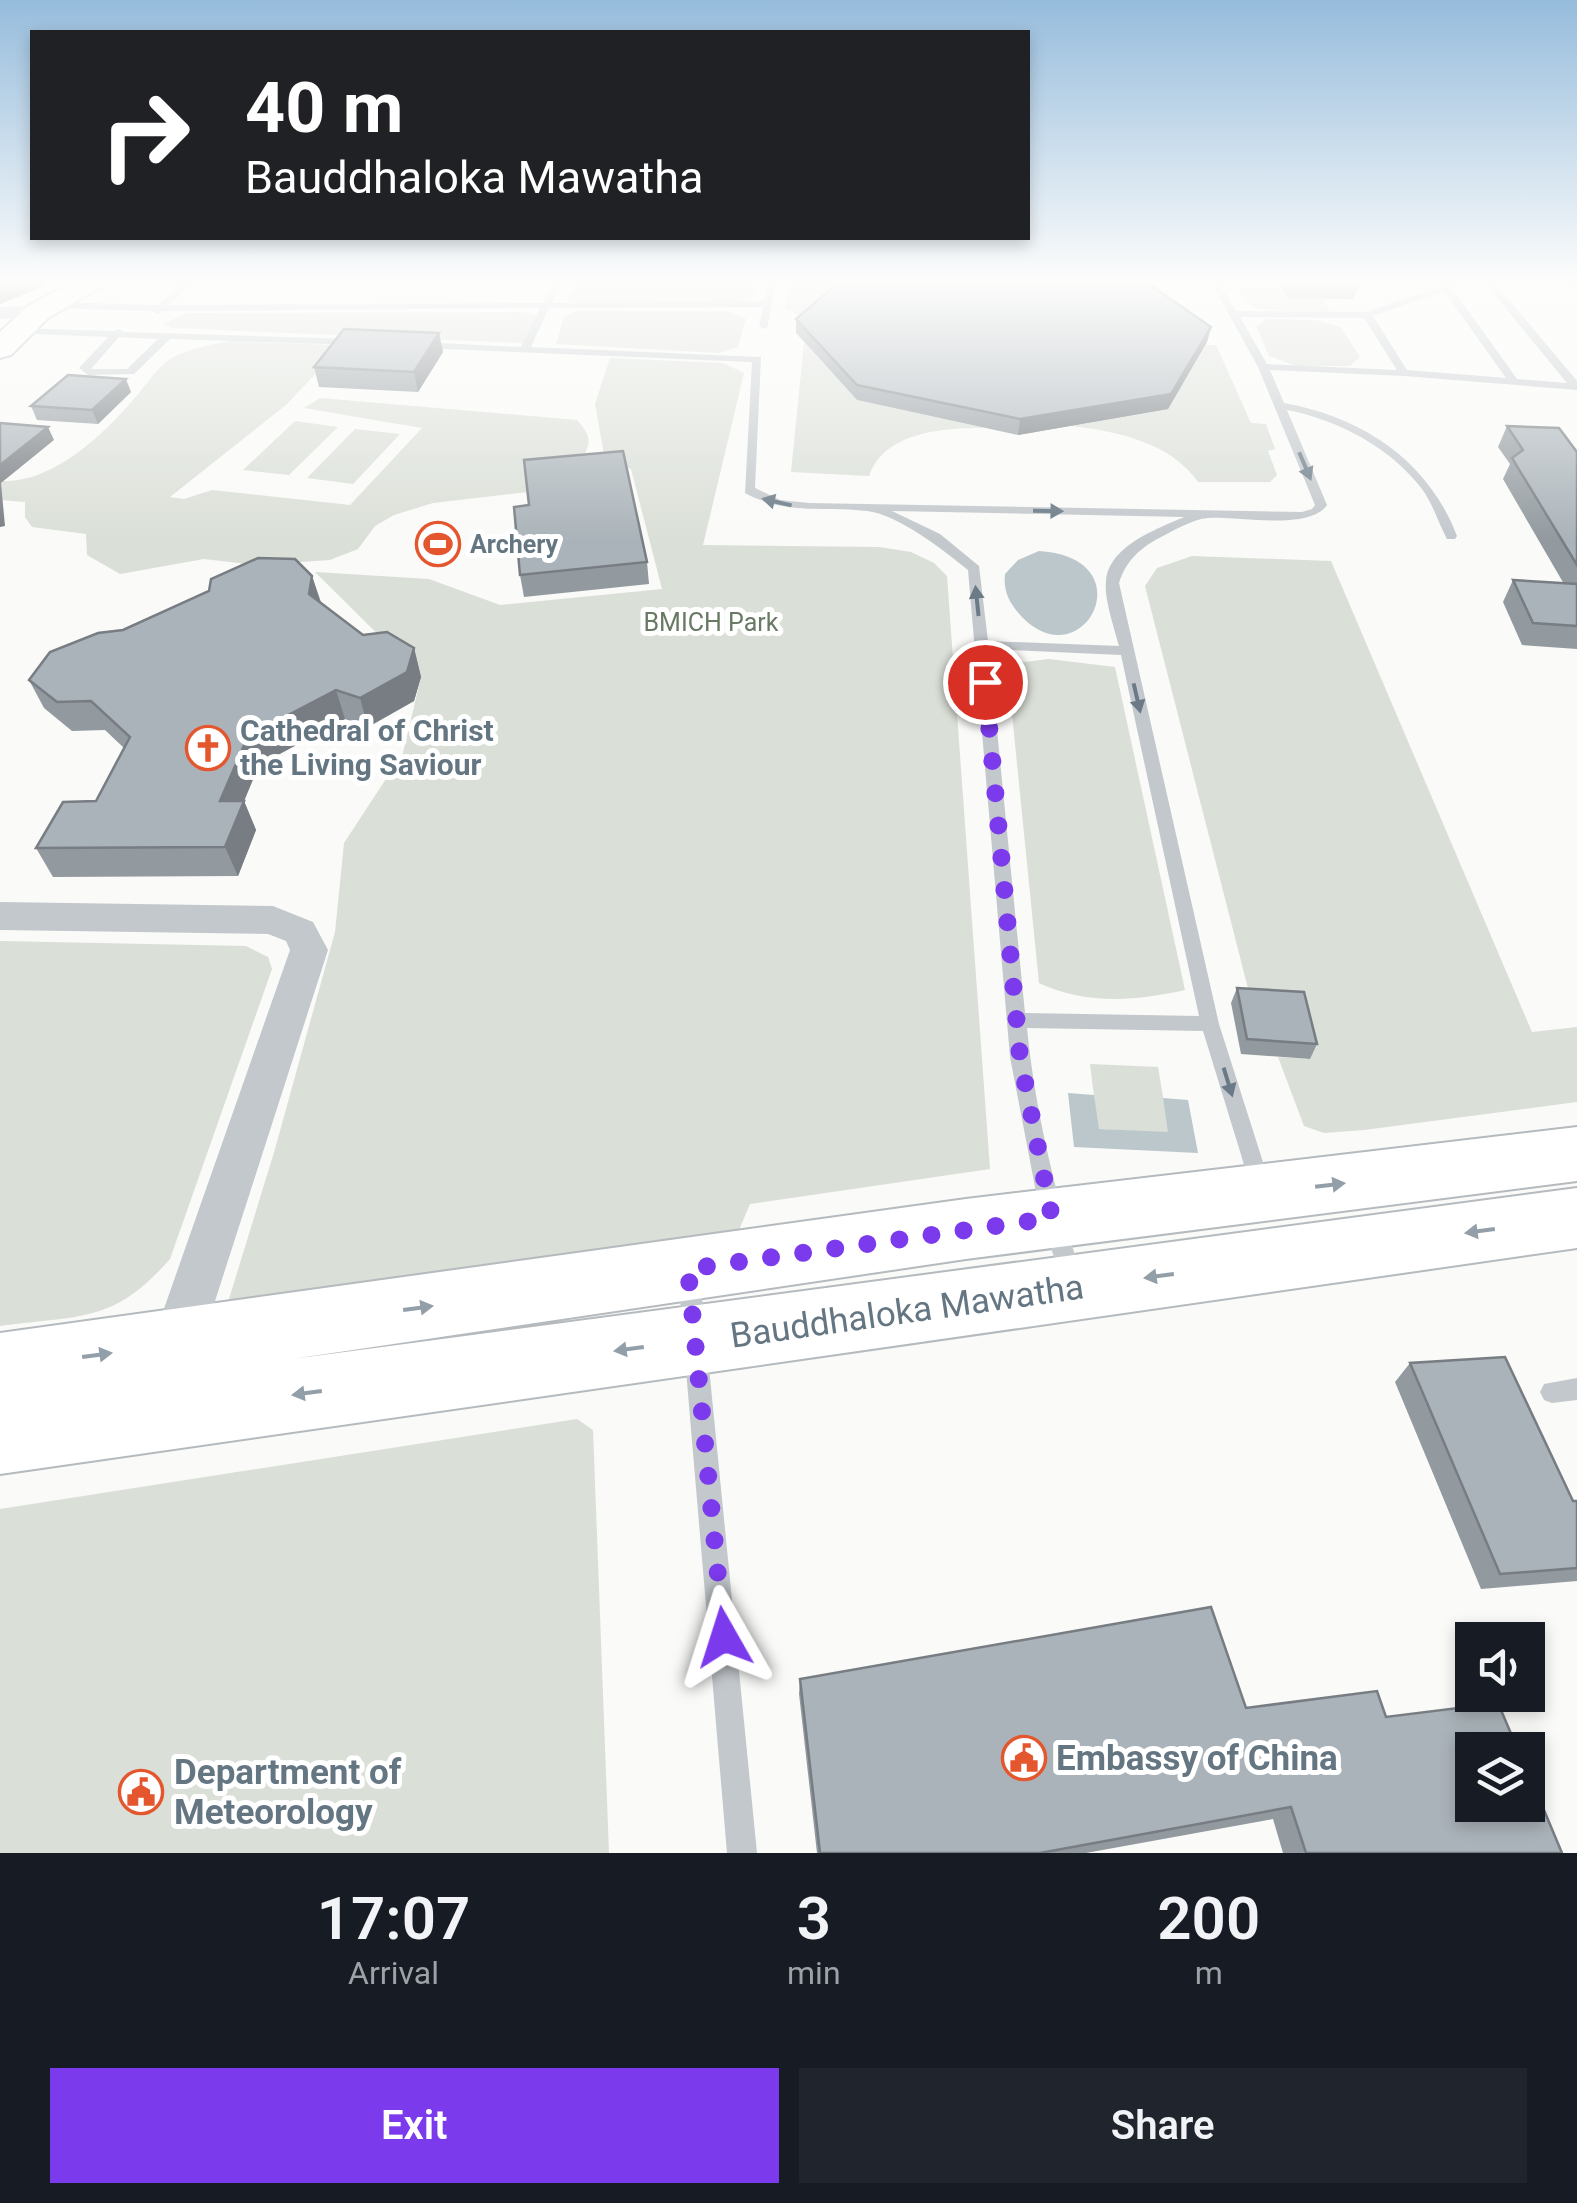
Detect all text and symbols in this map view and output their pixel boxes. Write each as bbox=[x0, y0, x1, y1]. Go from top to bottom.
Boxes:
text: 40 m bbox=[245, 67, 403, 149]
icon: right bbox=[80, 70, 210, 200]
text: Bauddhaloka Mawatha bbox=[245, 151, 703, 204]
one-way arrow bbox=[1297, 451, 1313, 481]
one-way arrow bbox=[761, 493, 792, 509]
one-way arrow bbox=[1032, 503, 1064, 519]
sports icon: Archery bbox=[415, 521, 461, 567]
place label: Archery bbox=[470, 530, 559, 559]
one-way arrow bbox=[969, 585, 985, 616]
park label: BMICH Park bbox=[644, 608, 779, 637]
pin bbox=[943, 640, 1028, 725]
icon: arrive bbox=[958, 655, 1013, 710]
one-way arrow bbox=[1130, 683, 1146, 714]
place label: Cathedral of Christ the Living Saviour bbox=[240, 713, 494, 782]
church icon: Cathedral of Christ the Living Saviour bbox=[185, 725, 231, 771]
one-way arrow bbox=[1221, 1068, 1236, 1098]
one-way arrow bbox=[1314, 1177, 1346, 1193]
one-way arrow bbox=[1464, 1224, 1496, 1240]
street label: Bauddhaloka Mawatha bbox=[728, 1266, 1086, 1357]
one-way arrow bbox=[1142, 1269, 1174, 1285]
one-way arrow bbox=[403, 1300, 434, 1316]
one-way arrow bbox=[612, 1342, 644, 1358]
one-way arrow bbox=[81, 1347, 113, 1362]
one-way arrow bbox=[290, 1386, 322, 1402]
position arrow bbox=[672, 1585, 776, 1689]
map controls bbox=[1455, 1622, 1545, 1822]
button: sound bbox=[1455, 1622, 1545, 1712]
button: layers bbox=[1455, 1732, 1545, 1822]
public building icon: Embassy of China bbox=[1001, 1735, 1047, 1781]
place label: Embassy of China bbox=[1056, 1738, 1338, 1779]
place label: Department of Meteorology bbox=[174, 1752, 402, 1833]
public building icon: Department of Meteorology bbox=[118, 1769, 164, 1815]
text: 17:07 bbox=[317, 1883, 470, 1954]
text: 3 bbox=[797, 1883, 831, 1954]
text: 200 bbox=[1157, 1883, 1260, 1954]
text: Arrival bbox=[348, 1954, 439, 1992]
text: min bbox=[787, 1954, 841, 1992]
text: m bbox=[1195, 1954, 1223, 1992]
button: Exit bbox=[50, 2068, 779, 2183]
button: Share bbox=[799, 2068, 1527, 2183]

